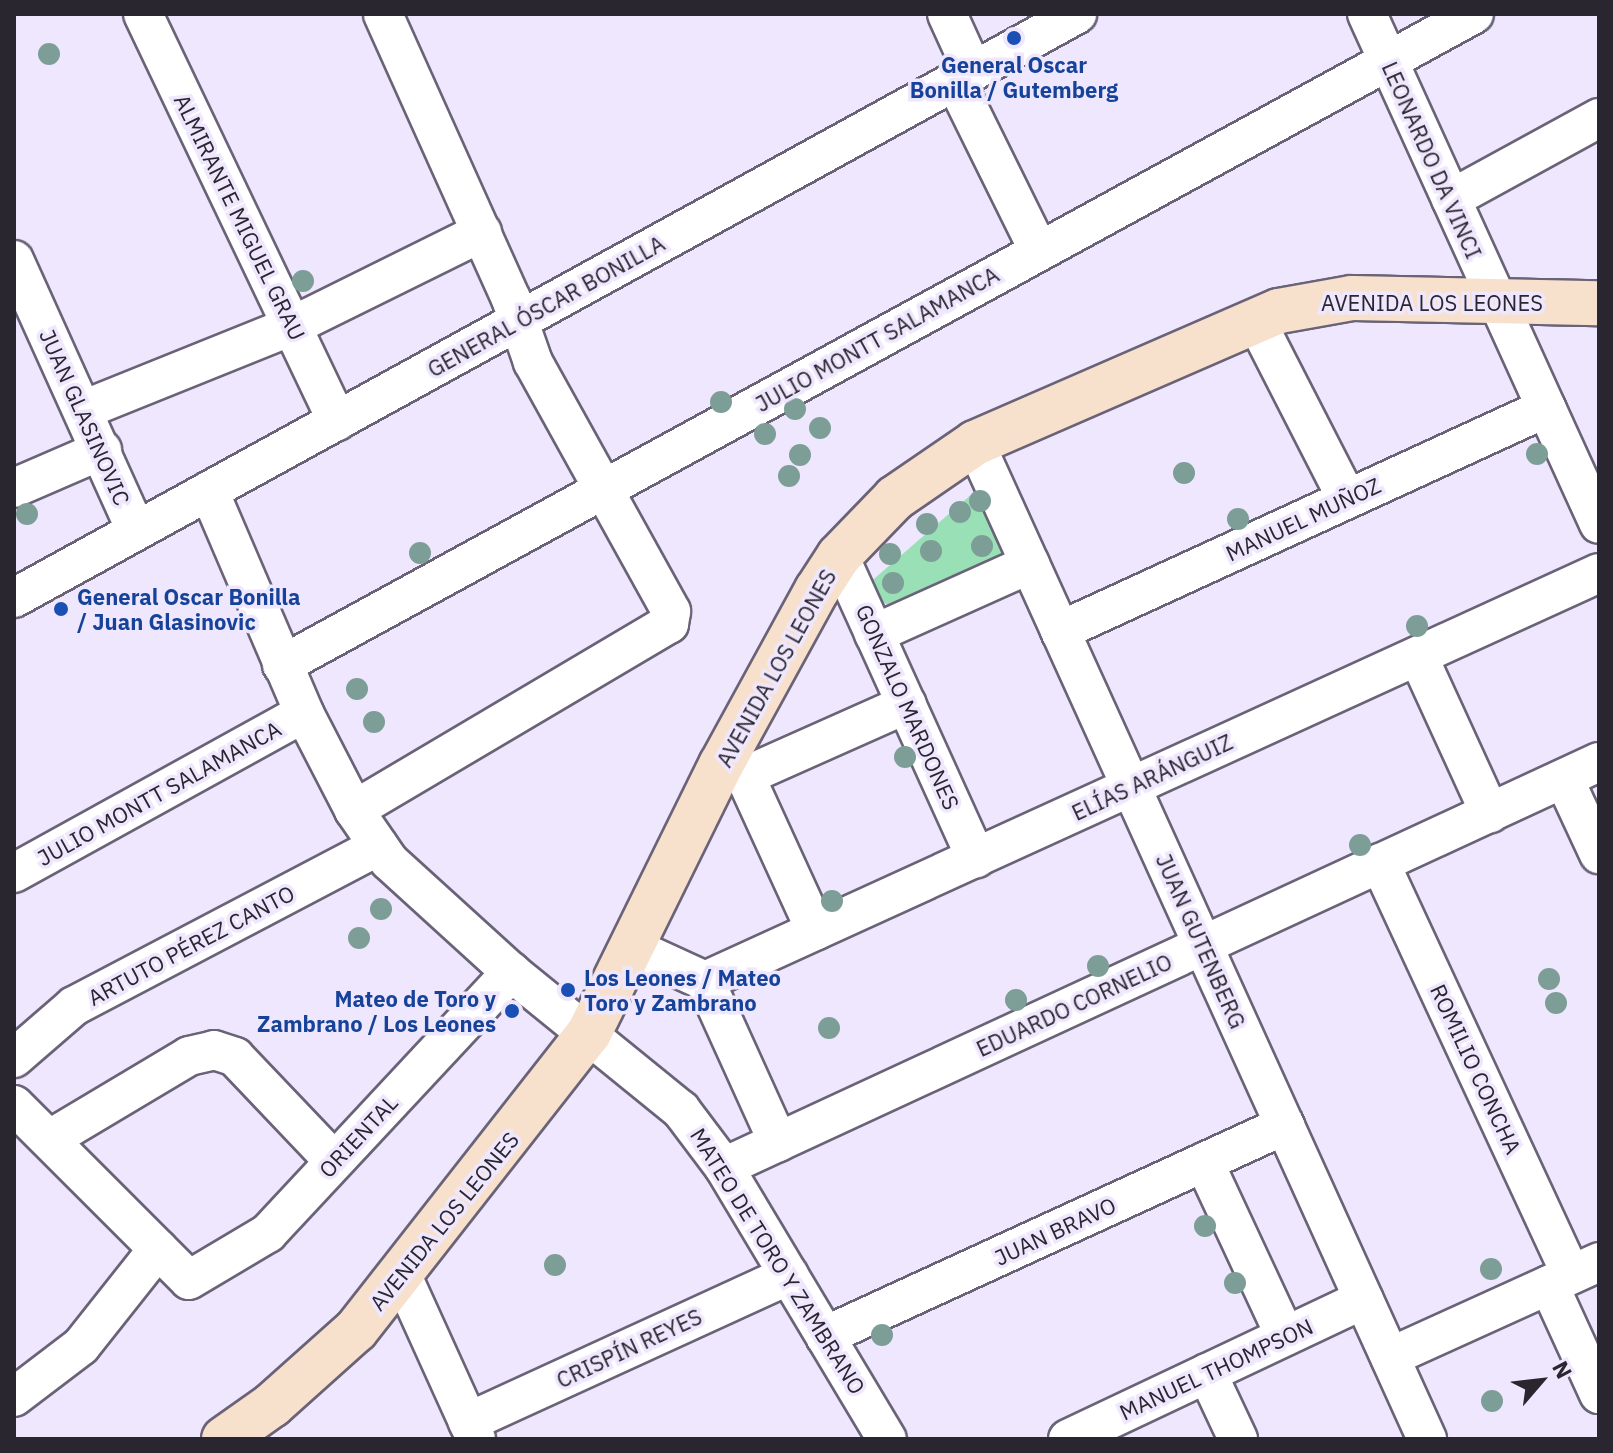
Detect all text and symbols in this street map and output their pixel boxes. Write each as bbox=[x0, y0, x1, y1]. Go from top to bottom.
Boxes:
marker: General Oscar Bonilla / Gutemberg bbox=[1005, 29, 1023, 47]
place label: General Oscar Bonilla / Gutemberg bbox=[910, 51, 1118, 102]
street label: LEONARDO DA VINCI bbox=[1377, 57, 1487, 263]
street label: ALMIRANTE MIGUEL GRAU bbox=[169, 90, 311, 344]
street label: GENERAL ÓSCAR BONILLA bbox=[423, 230, 669, 382]
street label: JULIO MONTT SALAMANCA bbox=[751, 261, 1003, 417]
street label: AVENIDA LOS LEONES bbox=[1321, 290, 1543, 316]
street label: JUAN GLASINOVIC bbox=[34, 325, 136, 509]
street label: MANUEL MUÑOZ bbox=[1221, 472, 1385, 566]
street label: AVENIDA LOS LEONES bbox=[711, 564, 841, 772]
place label: General Oscar Bonilla / Juan Glasinovic bbox=[77, 583, 301, 634]
marker: General Oscar Bonilla / Juan Glasinovic bbox=[52, 600, 70, 618]
street label: GONZALO MARDONES bbox=[851, 600, 965, 814]
street label: JULIO MONTT SALAMANCA bbox=[33, 715, 285, 871]
street label: ELÍAS ARÁNGUIZ bbox=[1067, 728, 1237, 826]
street label: JUAN GUTENBERG bbox=[1151, 850, 1251, 1032]
street label: ARTUTO PÉREZ CANTO bbox=[83, 879, 299, 1011]
street label: EDUARDO CORNELIO bbox=[972, 948, 1176, 1062]
place label: Los Leones / Mateo Toro y Zambrano bbox=[584, 964, 781, 1016]
street label: ROMILIO CONCHA bbox=[1425, 980, 1527, 1158]
marker: Los Leones / Mateo Toro y Zambrano bbox=[559, 981, 577, 999]
place label: Mateo de Toro y Zambrano / Los Leones bbox=[257, 985, 496, 1036]
marker: Mateo de Toro y Zambrano / Los Leones bbox=[503, 1002, 521, 1020]
street label: ORIENTAL bbox=[313, 1089, 403, 1183]
street label: MATEO DE TORO Y ZAMBRANO bbox=[685, 1123, 871, 1399]
street label: AVENIDA LOS LEONES bbox=[364, 1126, 524, 1316]
street label: JUAN BRAVO bbox=[990, 1191, 1120, 1271]
street label: CRISPÍN REYES bbox=[552, 1303, 706, 1393]
street label: MANUEL THOMPSON bbox=[1115, 1313, 1317, 1425]
north arrow bbox=[1501, 1341, 1581, 1421]
text: N bbox=[1546, 1356, 1579, 1383]

